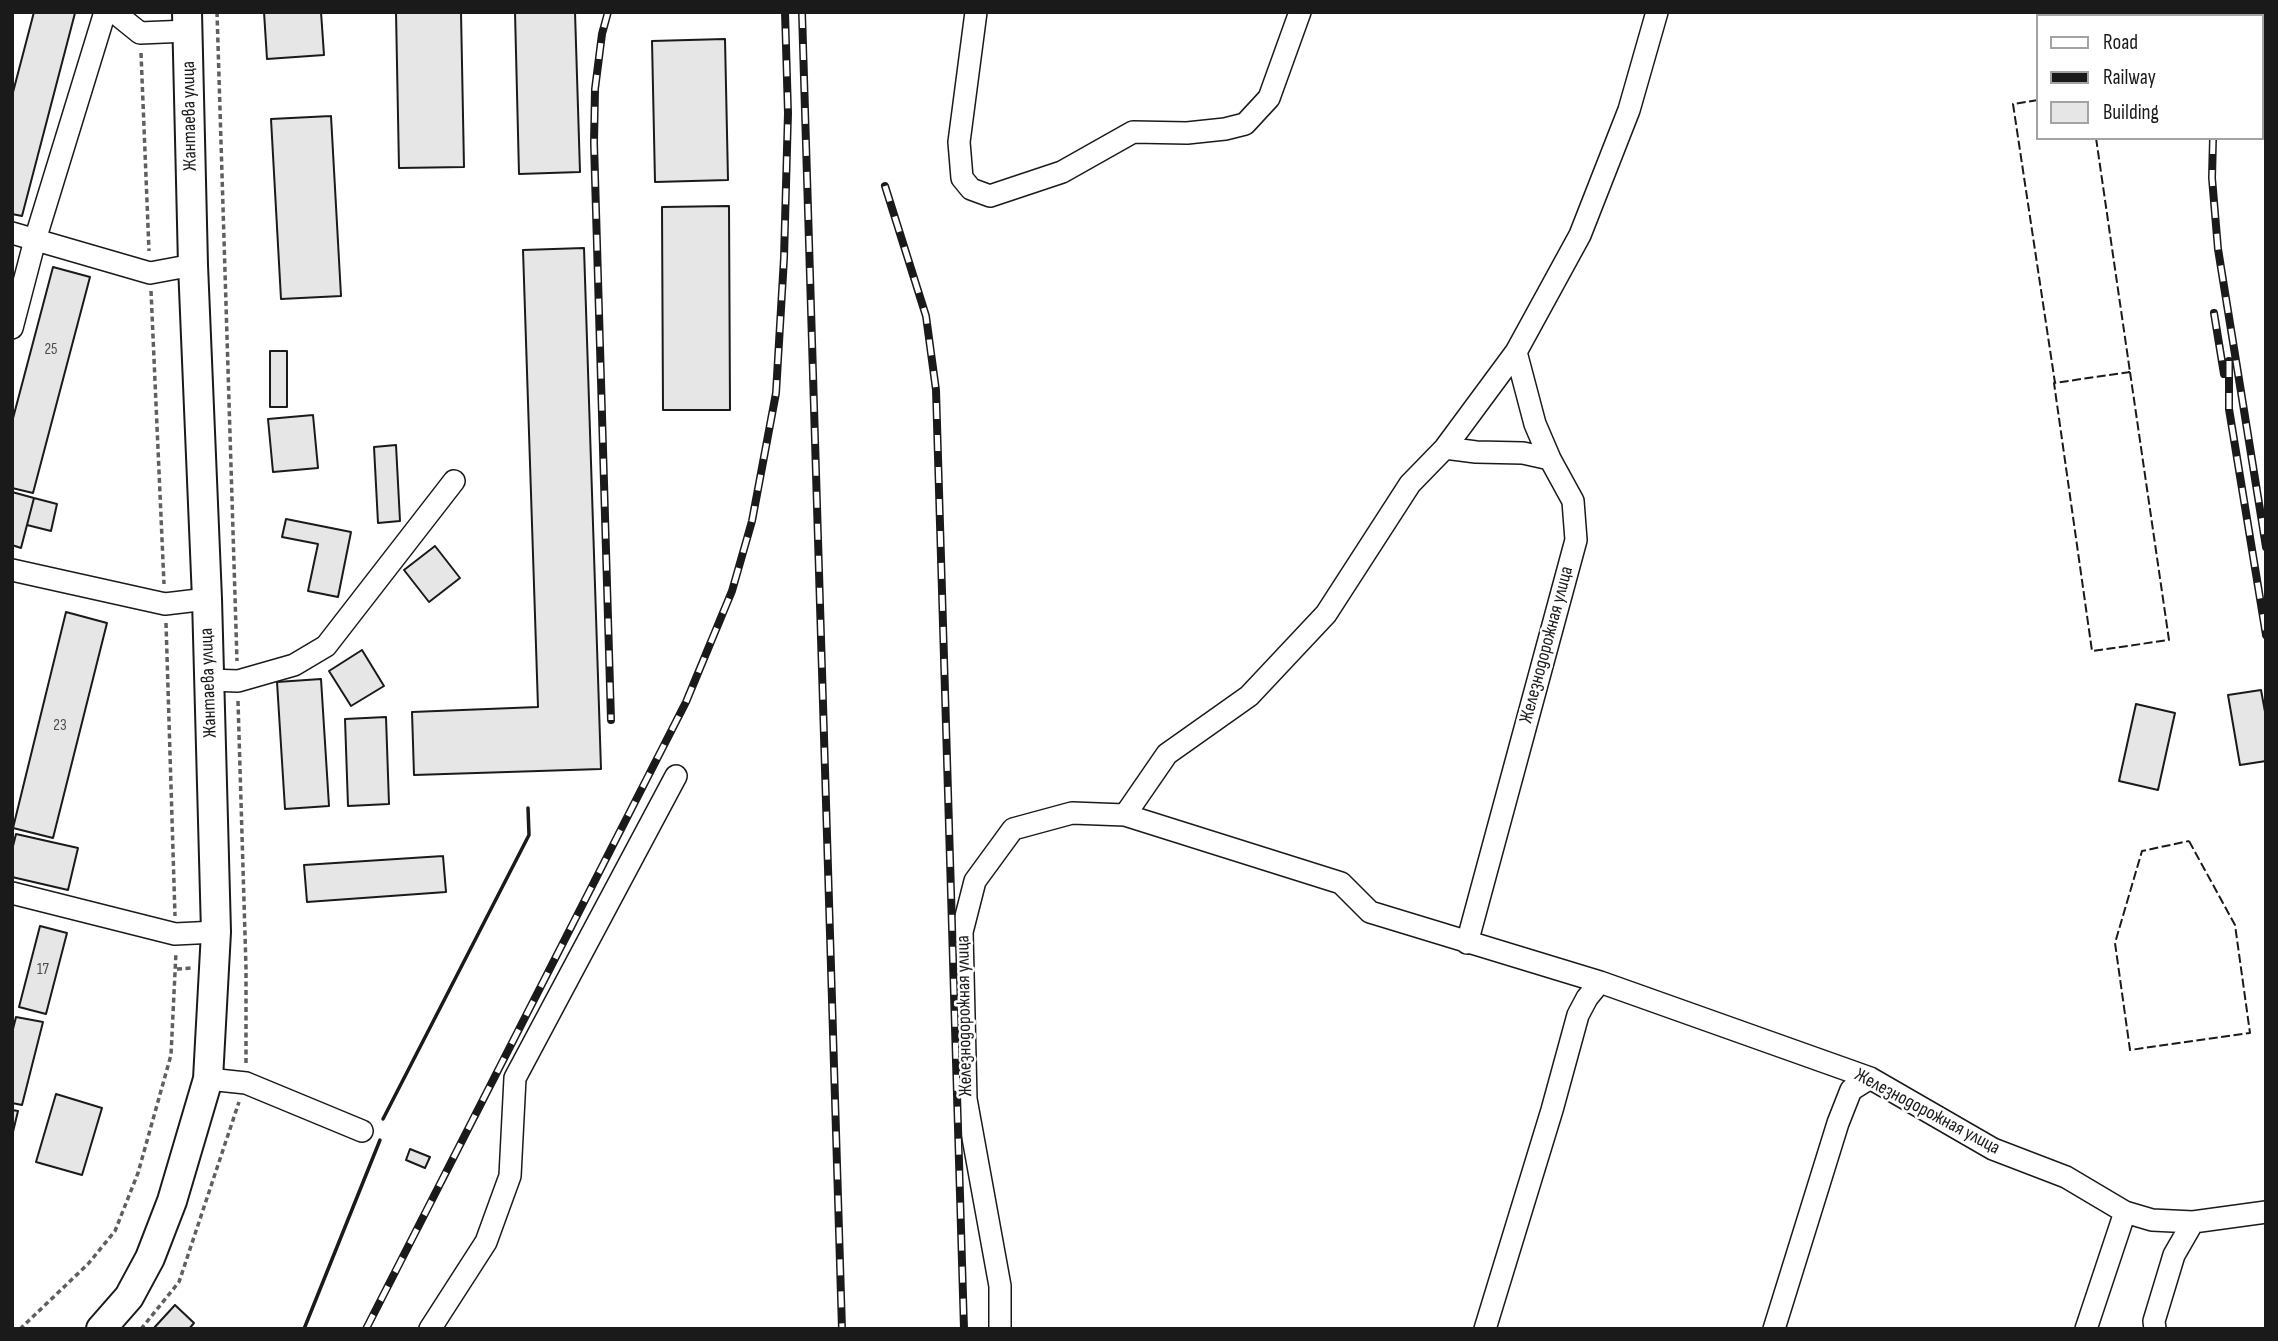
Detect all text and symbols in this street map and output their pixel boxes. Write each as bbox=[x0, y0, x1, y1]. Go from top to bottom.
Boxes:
legend bbox=[2036, 14, 2264, 140]
text: Road bbox=[2103, 30, 2138, 55]
street label: Жантаева улица bbox=[178, 61, 202, 171]
text: Railway bbox=[2103, 65, 2156, 90]
text: Building bbox=[2103, 100, 2159, 125]
house number: 25 bbox=[44, 340, 58, 360]
street label: Железнодорожная улица bbox=[1515, 564, 1579, 726]
street label: Жантаева улица bbox=[196, 628, 222, 738]
house number: 23 bbox=[53, 716, 67, 736]
street label: Железнодорожная улица bbox=[952, 935, 978, 1097]
house number: 17 bbox=[37, 960, 49, 980]
street label: Железнодорожная улица bbox=[1850, 1064, 2004, 1160]

